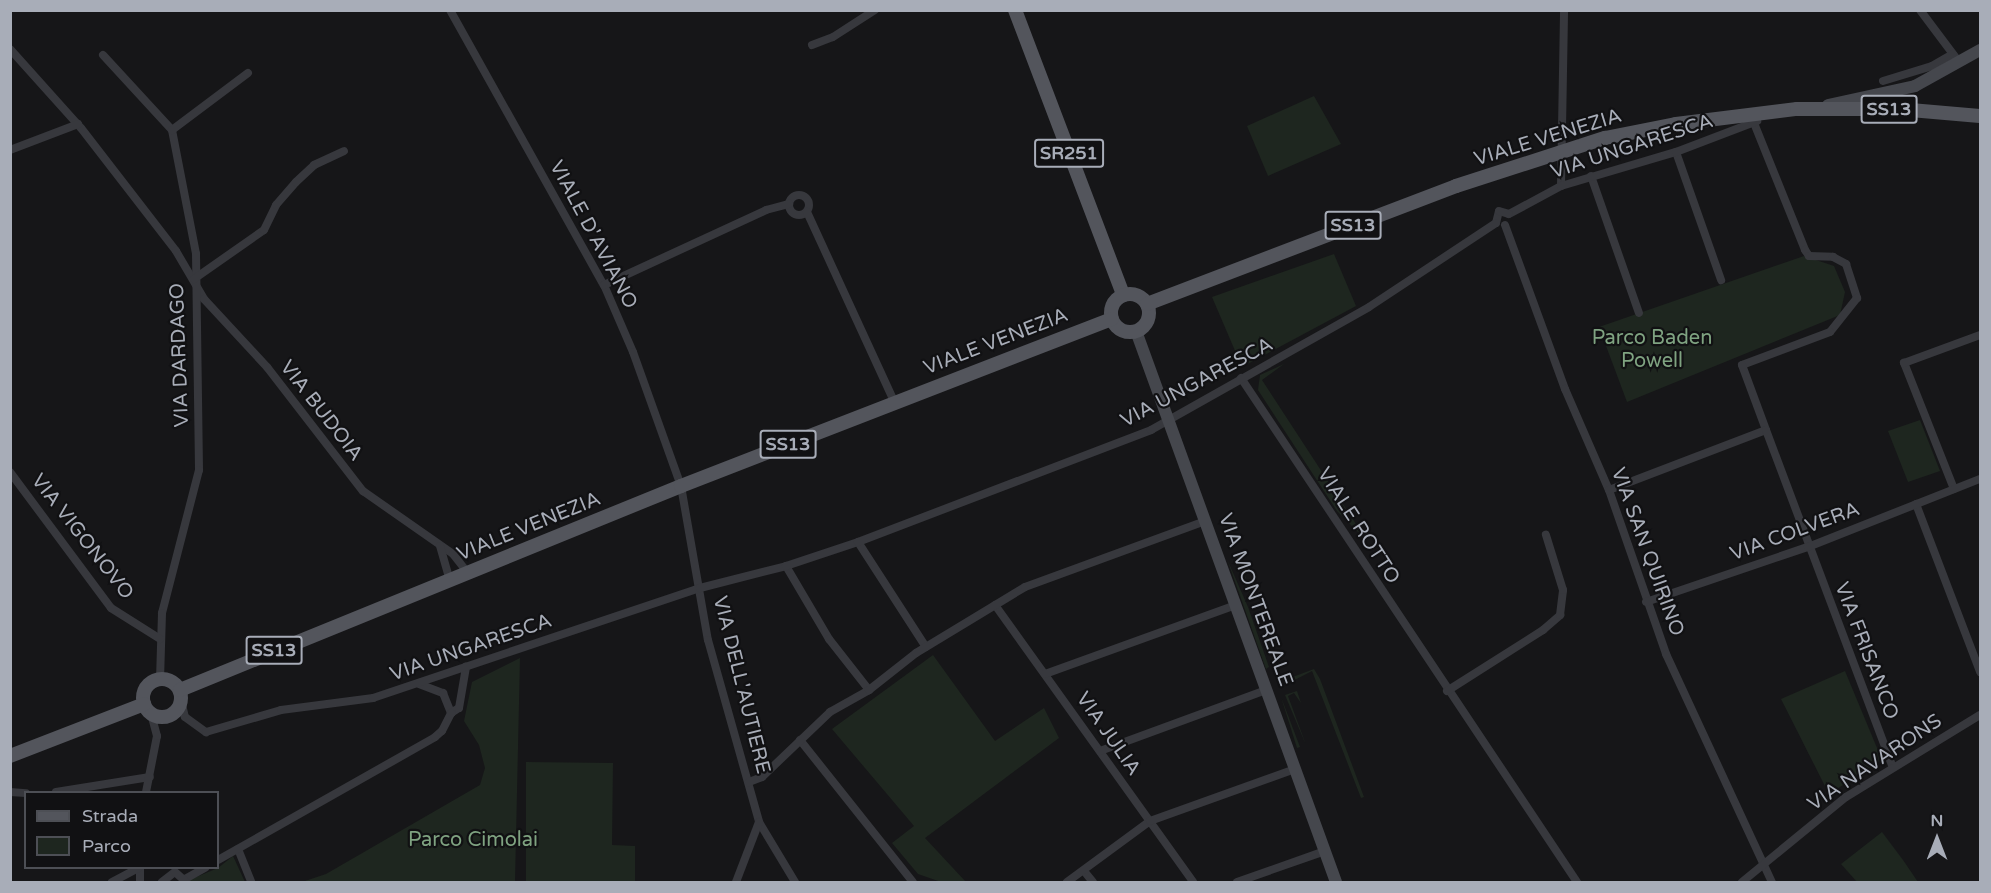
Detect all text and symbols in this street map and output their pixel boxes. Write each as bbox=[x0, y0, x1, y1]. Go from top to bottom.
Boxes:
road number: SS13 bbox=[1860, 94, 1918, 124]
street label: VIALE VENEZIA bbox=[1471, 104, 1625, 172]
street label: VIA UNGARESCA bbox=[1548, 109, 1716, 185]
road number: SR251 bbox=[1033, 138, 1105, 168]
street label: VIALE D'AVIANO bbox=[544, 157, 642, 313]
road number: SS13 bbox=[1324, 210, 1382, 240]
street label: VIA DARDAGO bbox=[165, 282, 195, 428]
street label: VIALE VENEZIA bbox=[920, 303, 1072, 381]
park label: Parco Baden Powell bbox=[1592, 326, 1712, 373]
street label: VIA UNGARESCA bbox=[1117, 333, 1277, 433]
street label: VIA BUDOIA bbox=[274, 356, 368, 466]
road number: SS13 bbox=[760, 429, 816, 459]
street label: VIALE ROTTO bbox=[1311, 463, 1405, 589]
street label: VIA SAN QUIRINO bbox=[1605, 464, 1689, 640]
street label: VIA VIGONOVO bbox=[26, 470, 138, 604]
street label: VIALE VENEZIA bbox=[454, 487, 604, 567]
street label: VIA COLVERA bbox=[1727, 498, 1863, 566]
street label: VIA MONTEREALE bbox=[1213, 510, 1297, 690]
street label: VIA FRISANCO bbox=[1829, 579, 1903, 723]
street label: VIA DELL'AUTIERE bbox=[707, 594, 775, 776]
street label: VIA UNGARESCA bbox=[387, 609, 555, 687]
road number: SS13 bbox=[246, 635, 302, 665]
street label: VIA JULIA bbox=[1071, 688, 1145, 780]
street label: VIA NAVARONS bbox=[1803, 709, 1947, 817]
legend bbox=[24, 791, 219, 869]
text: Strada bbox=[82, 805, 138, 827]
north arrow bbox=[1907, 809, 1967, 869]
text: N bbox=[1931, 811, 1943, 831]
park label: Parco Cimolai bbox=[408, 828, 538, 852]
text: Parco bbox=[82, 835, 131, 857]

